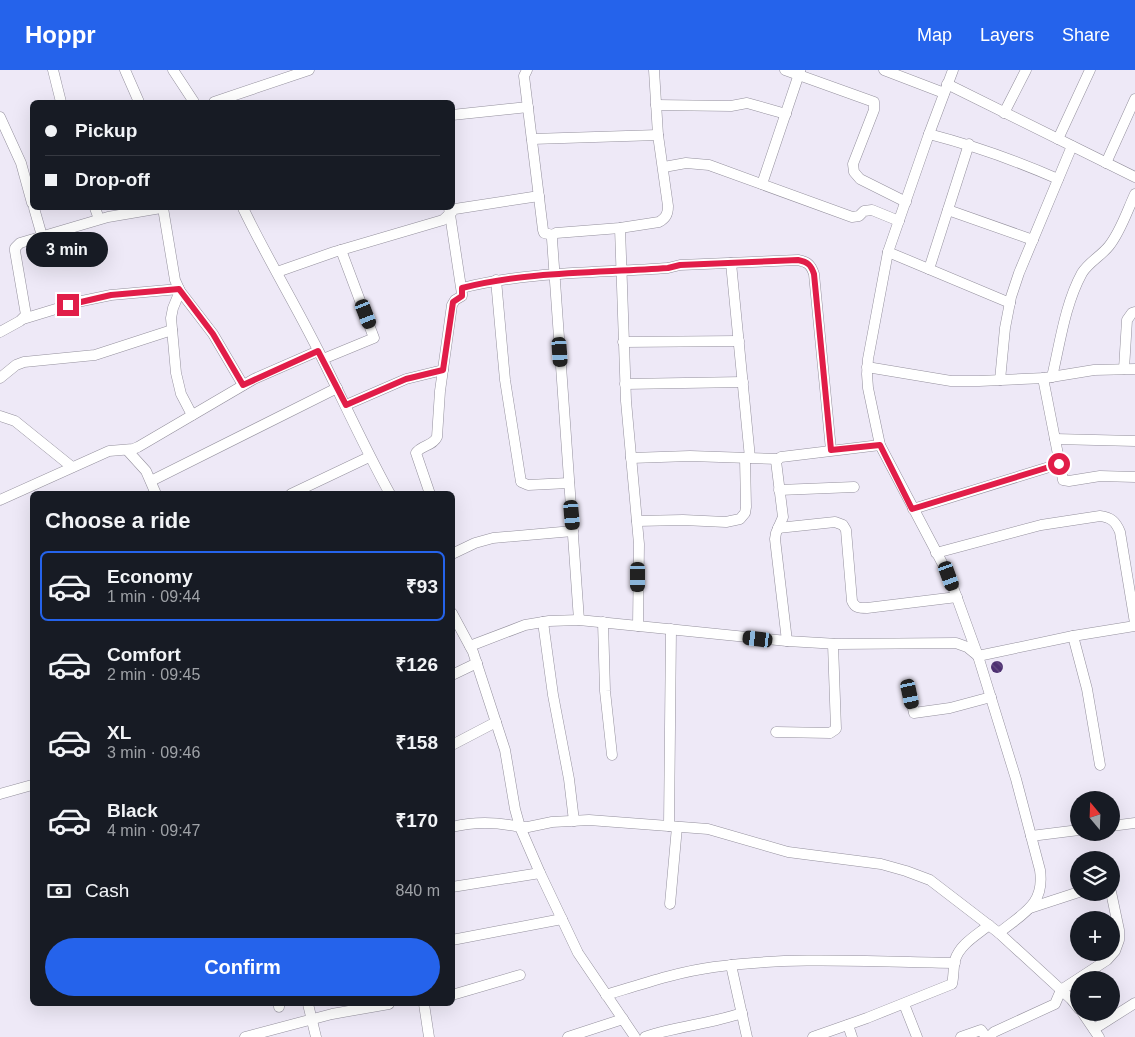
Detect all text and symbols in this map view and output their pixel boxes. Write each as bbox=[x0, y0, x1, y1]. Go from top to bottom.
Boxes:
text: Hoppr bbox=[25, 21, 96, 48]
text: Map bbox=[917, 25, 952, 45]
text: Layers bbox=[980, 25, 1034, 45]
text: Share bbox=[1062, 25, 1110, 45]
text: Pickup bbox=[75, 120, 137, 141]
text: Drop-off bbox=[75, 169, 150, 190]
callout: 3 min bbox=[27, 232, 109, 268]
text: 3 min bbox=[46, 241, 88, 258]
route end bbox=[57, 294, 79, 316]
car bbox=[353, 297, 378, 331]
car bbox=[551, 337, 568, 367]
route start bbox=[1048, 453, 1070, 475]
car bbox=[563, 499, 580, 531]
text: Choose a ride bbox=[45, 508, 190, 533]
car bbox=[936, 559, 961, 593]
car bbox=[630, 562, 645, 592]
icon: car bbox=[47, 564, 92, 609]
text: Economy bbox=[107, 566, 193, 587]
text: ₹93 bbox=[406, 576, 438, 597]
text: 1 min · 09:44 bbox=[107, 588, 200, 605]
car bbox=[742, 630, 773, 648]
icon: car bbox=[47, 642, 92, 687]
text: Comfort bbox=[107, 644, 181, 665]
text: ₹126 bbox=[395, 654, 438, 675]
text: 2 min · 09:45 bbox=[107, 666, 200, 683]
car bbox=[899, 678, 920, 710]
icon: car bbox=[47, 720, 92, 765]
text: XL bbox=[107, 722, 131, 743]
text: ₹158 bbox=[395, 732, 438, 753]
text: 3 min · 09:46 bbox=[107, 744, 200, 761]
north arrow bbox=[1070, 791, 1120, 841]
map controls bbox=[1070, 791, 1120, 1021]
icon: car bbox=[47, 798, 92, 843]
text: Black bbox=[107, 800, 158, 821]
text: ₹170 bbox=[395, 810, 438, 831]
text: 4 min · 09:47 bbox=[107, 822, 200, 839]
button: layers bbox=[1070, 851, 1120, 901]
icon: cash bbox=[45, 877, 73, 905]
text: Cash bbox=[85, 880, 129, 901]
text: 840 m bbox=[396, 882, 440, 899]
button: + bbox=[1070, 911, 1120, 961]
button: Confirm bbox=[45, 938, 440, 996]
button: − bbox=[1070, 971, 1120, 1021]

